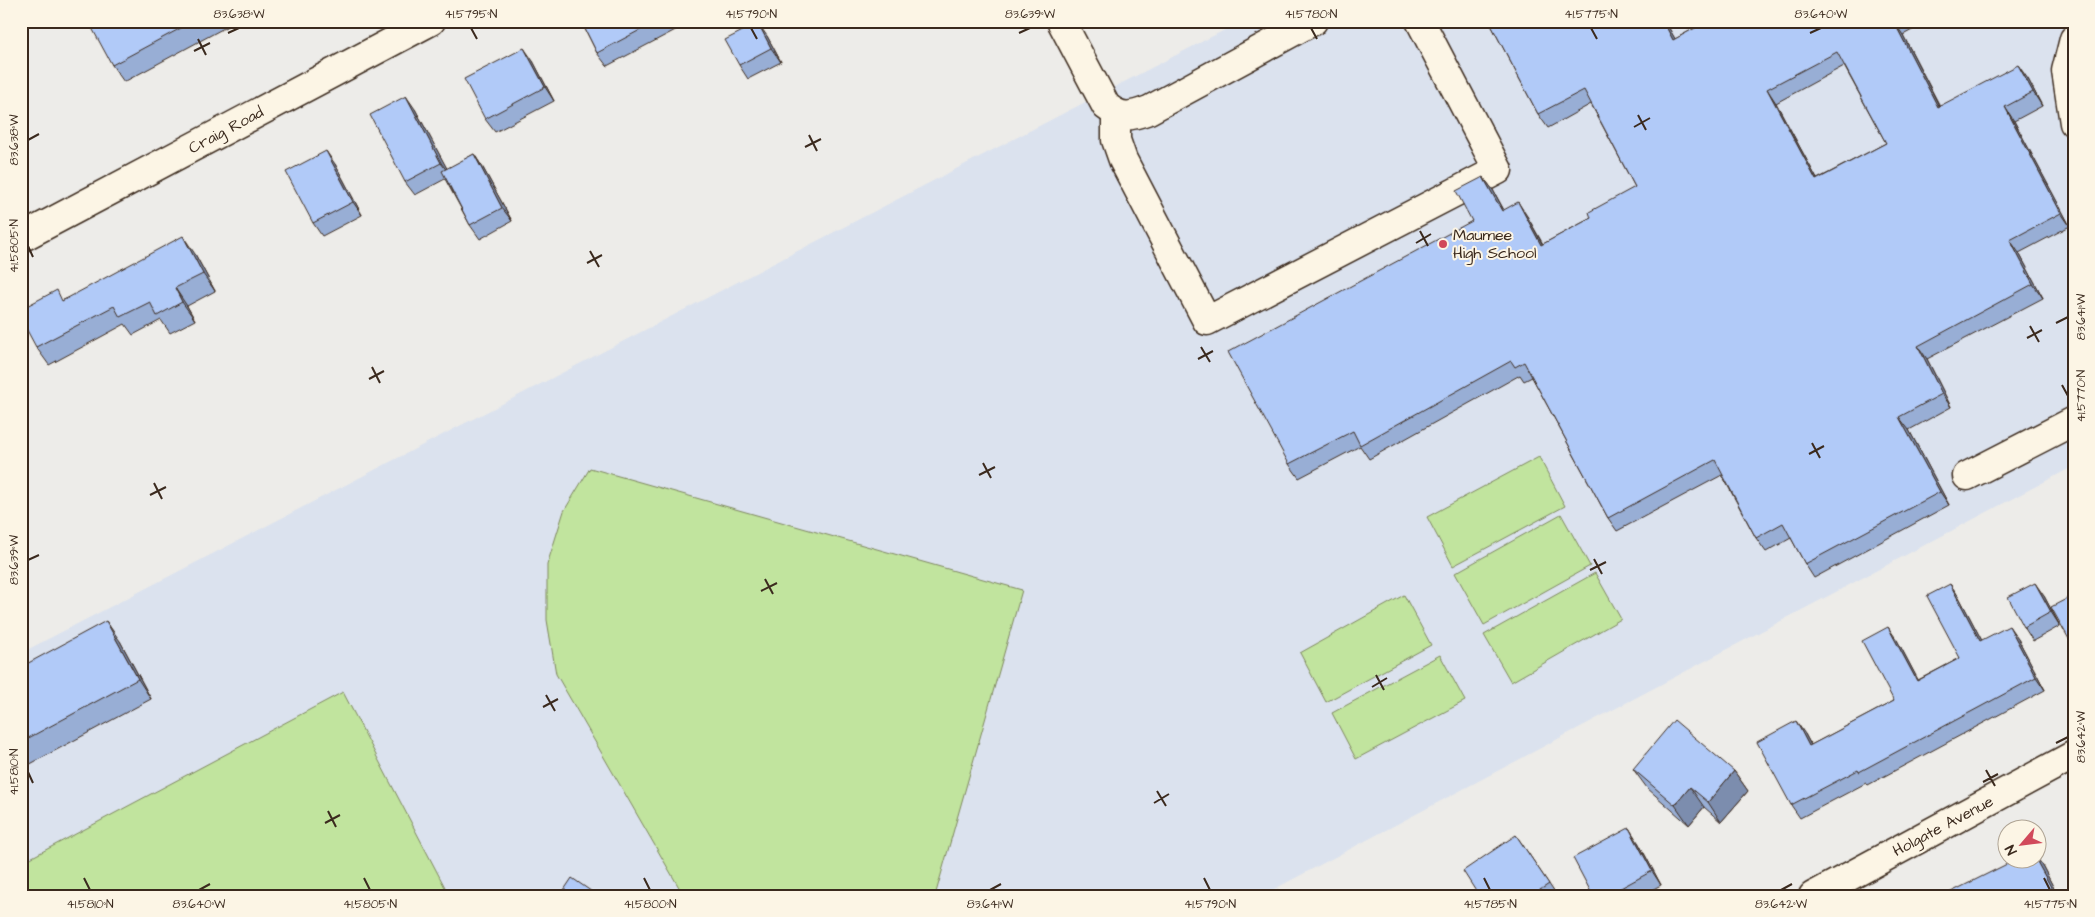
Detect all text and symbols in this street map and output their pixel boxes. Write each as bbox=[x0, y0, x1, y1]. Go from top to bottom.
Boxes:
text: 83.638°W bbox=[214, 6, 265, 23]
text: 41.5795°N bbox=[445, 6, 498, 23]
text: 41.5790°N bbox=[725, 6, 777, 23]
text: 83.639°W bbox=[1005, 6, 1056, 23]
text: 41.5780°N bbox=[1285, 6, 1338, 23]
text: 41.5775°N bbox=[1564, 6, 1618, 23]
text: 83.640°W bbox=[1795, 6, 1848, 23]
street label: Craig Road bbox=[185, 101, 268, 160]
text: 83.638°W bbox=[6, 114, 23, 165]
text: 41.5805°N bbox=[6, 219, 23, 273]
place label: Maumee High School bbox=[1453, 224, 1537, 265]
marker: Maumee High School bbox=[1437, 238, 1449, 250]
text: 83.641°W bbox=[2073, 293, 2090, 340]
text: 41.5770°N bbox=[2073, 369, 2090, 422]
text: 83.639°W bbox=[6, 534, 23, 585]
text: 83.642°W bbox=[2073, 710, 2090, 763]
text: 41.5810°N bbox=[6, 748, 23, 795]
street label: Holgate Avenue bbox=[1889, 790, 1998, 863]
north arrow bbox=[1998, 820, 2048, 870]
text: N bbox=[2000, 841, 2022, 858]
text: 41.5810°N bbox=[67, 896, 114, 913]
text: 83.640°W bbox=[173, 896, 226, 913]
text: 41.5805°N bbox=[343, 896, 397, 913]
text: 41.5800°N bbox=[624, 896, 677, 913]
text: 83.641°W bbox=[967, 896, 1014, 913]
text: 41.5790°N bbox=[1184, 896, 1236, 913]
text: 41.5785°N bbox=[1463, 896, 1517, 913]
text: 83.642°W bbox=[1755, 896, 1808, 913]
text: 41.5775°N bbox=[2023, 896, 2077, 913]

